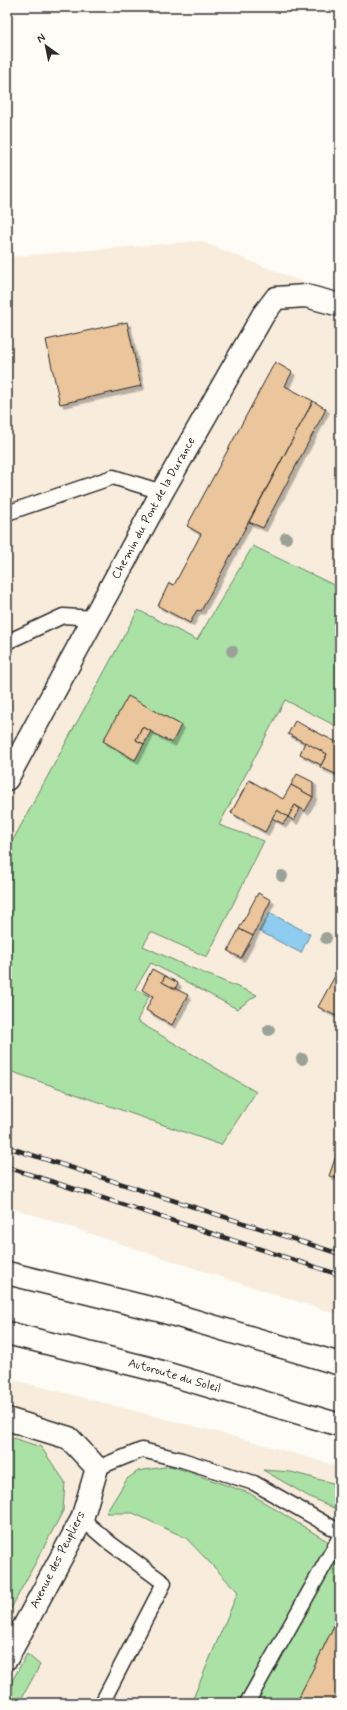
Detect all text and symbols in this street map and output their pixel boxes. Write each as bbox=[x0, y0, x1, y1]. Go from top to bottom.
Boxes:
north arrow bbox=[26, 26, 66, 66]
text: N bbox=[34, 31, 48, 46]
street label: Chemin du Pont de la Durance bbox=[108, 434, 200, 582]
street label: Autoroute du Soleil bbox=[126, 1355, 223, 1397]
street label: Avenue des Peupliers bbox=[27, 1509, 89, 1611]

